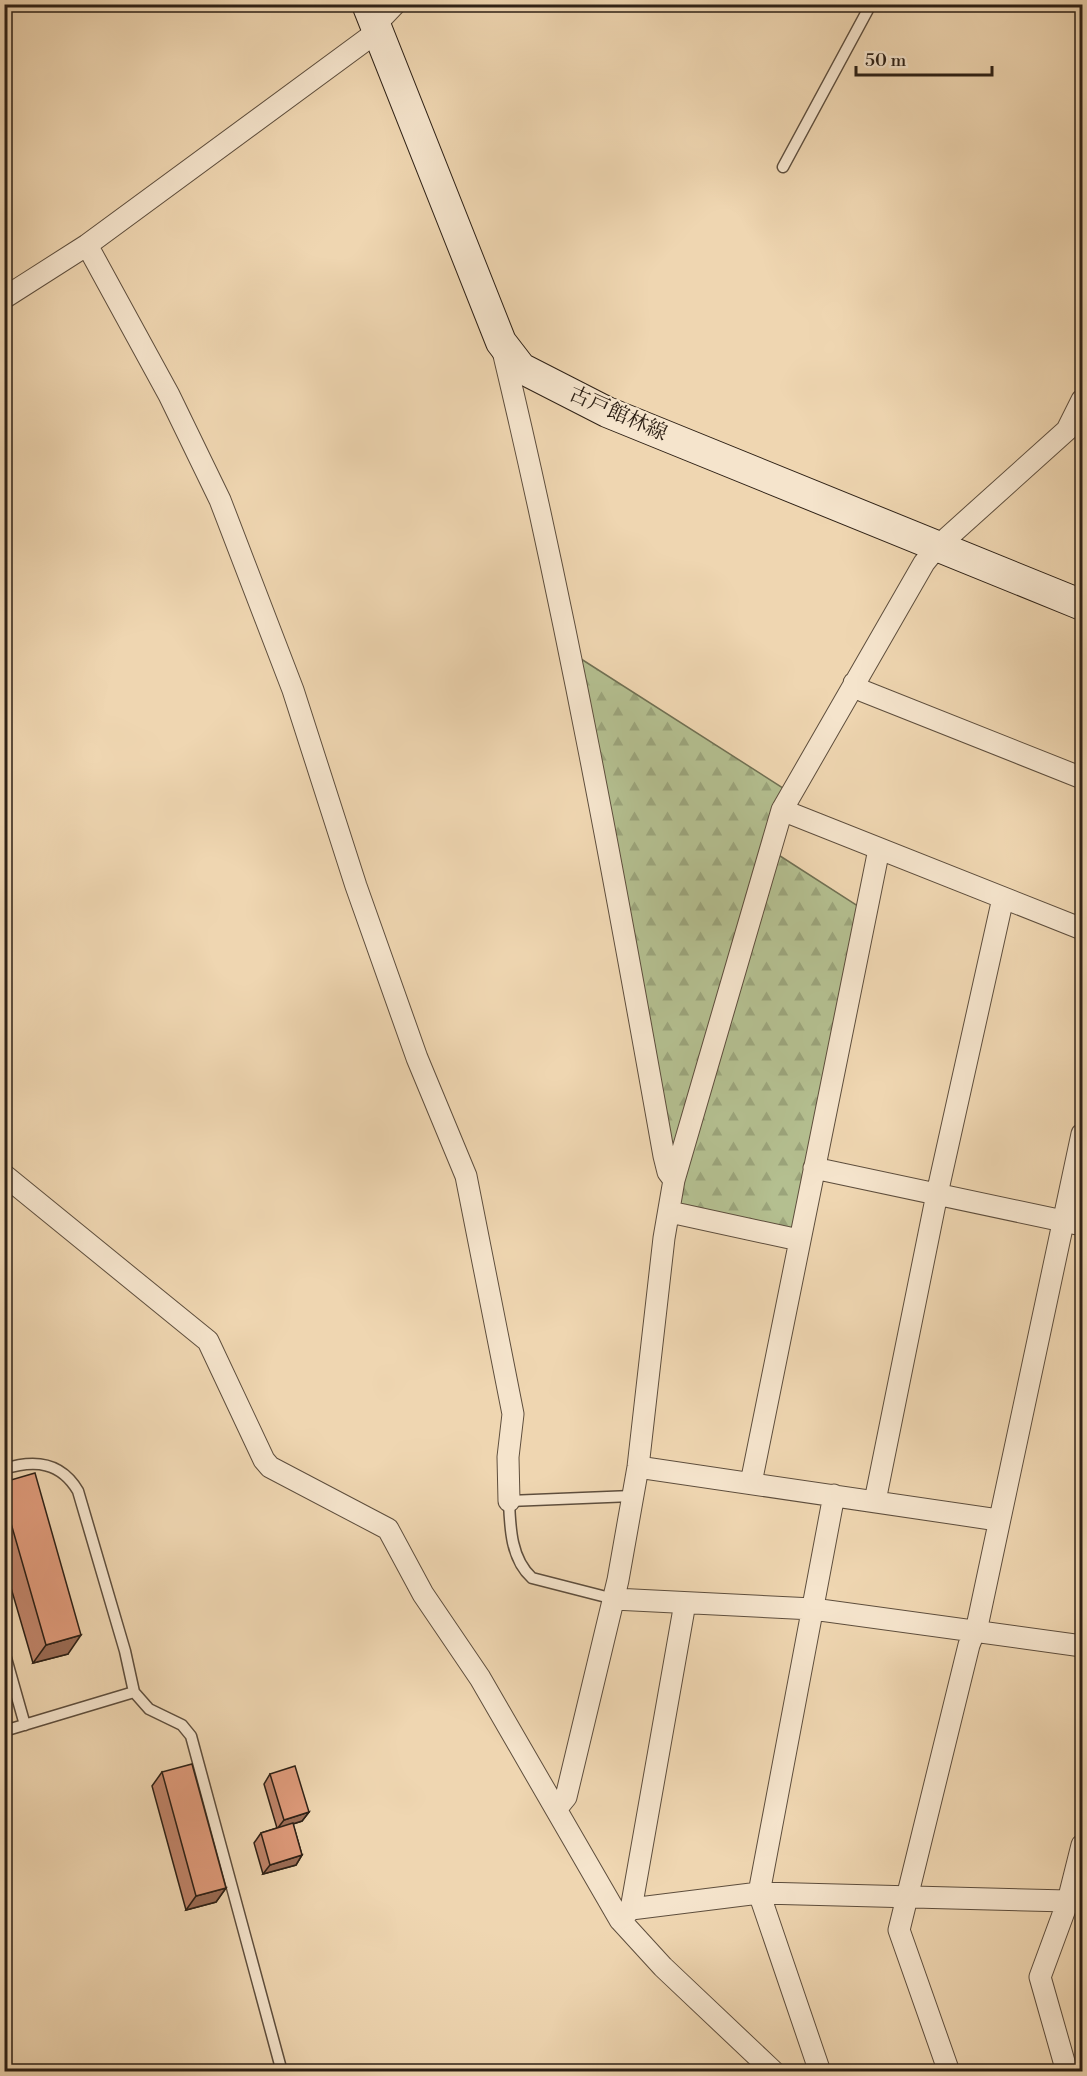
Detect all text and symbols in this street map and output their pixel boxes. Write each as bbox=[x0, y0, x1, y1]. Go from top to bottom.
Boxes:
scale bar bbox=[856, 39, 992, 77]
text: 50 m bbox=[865, 49, 907, 72]
street label: 古戸館林線 bbox=[565, 381, 671, 447]

